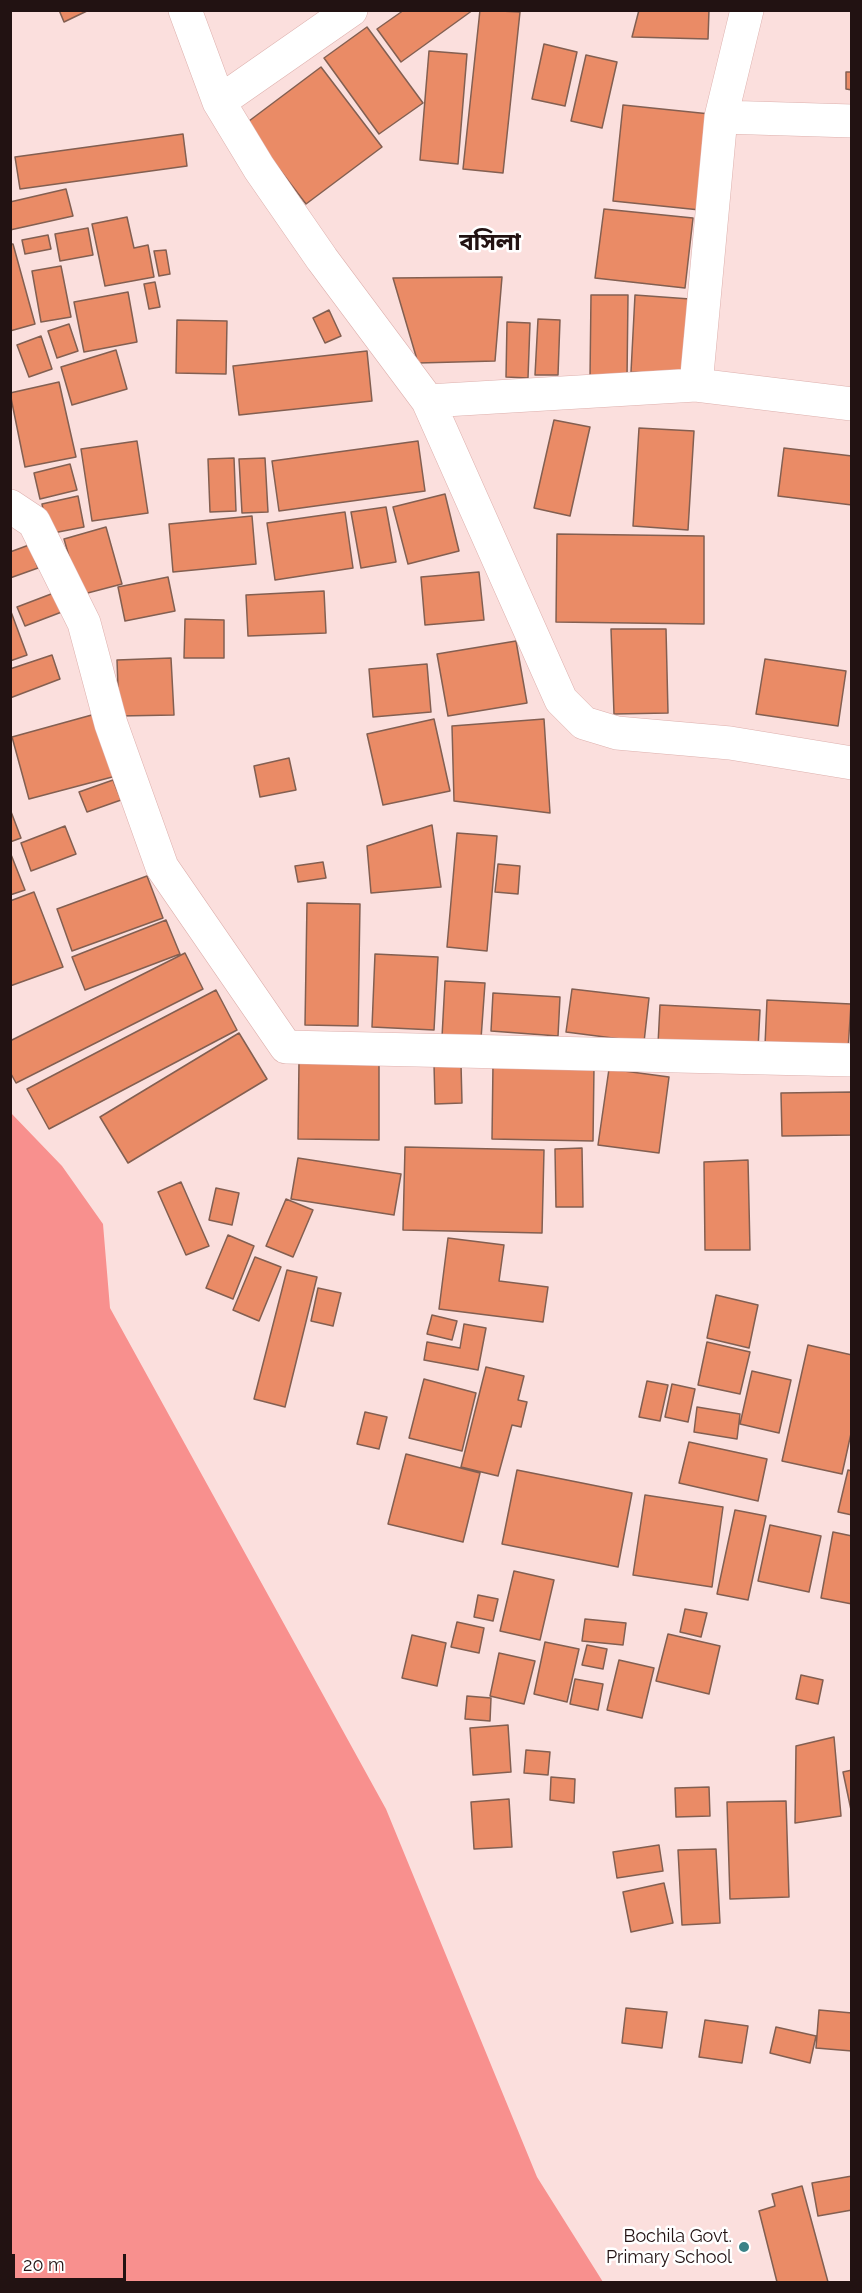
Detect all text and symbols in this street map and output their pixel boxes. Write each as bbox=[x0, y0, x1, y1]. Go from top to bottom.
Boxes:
district label: বসিলা bbox=[459, 229, 521, 257]
place label: Bochila Govt. Primary School bbox=[606, 2226, 732, 2268]
marker: Bochila Govt. Primary School bbox=[737, 2240, 751, 2254]
scale bar bbox=[15, 2242, 129, 2280]
text: 20 m bbox=[23, 2254, 65, 2275]

